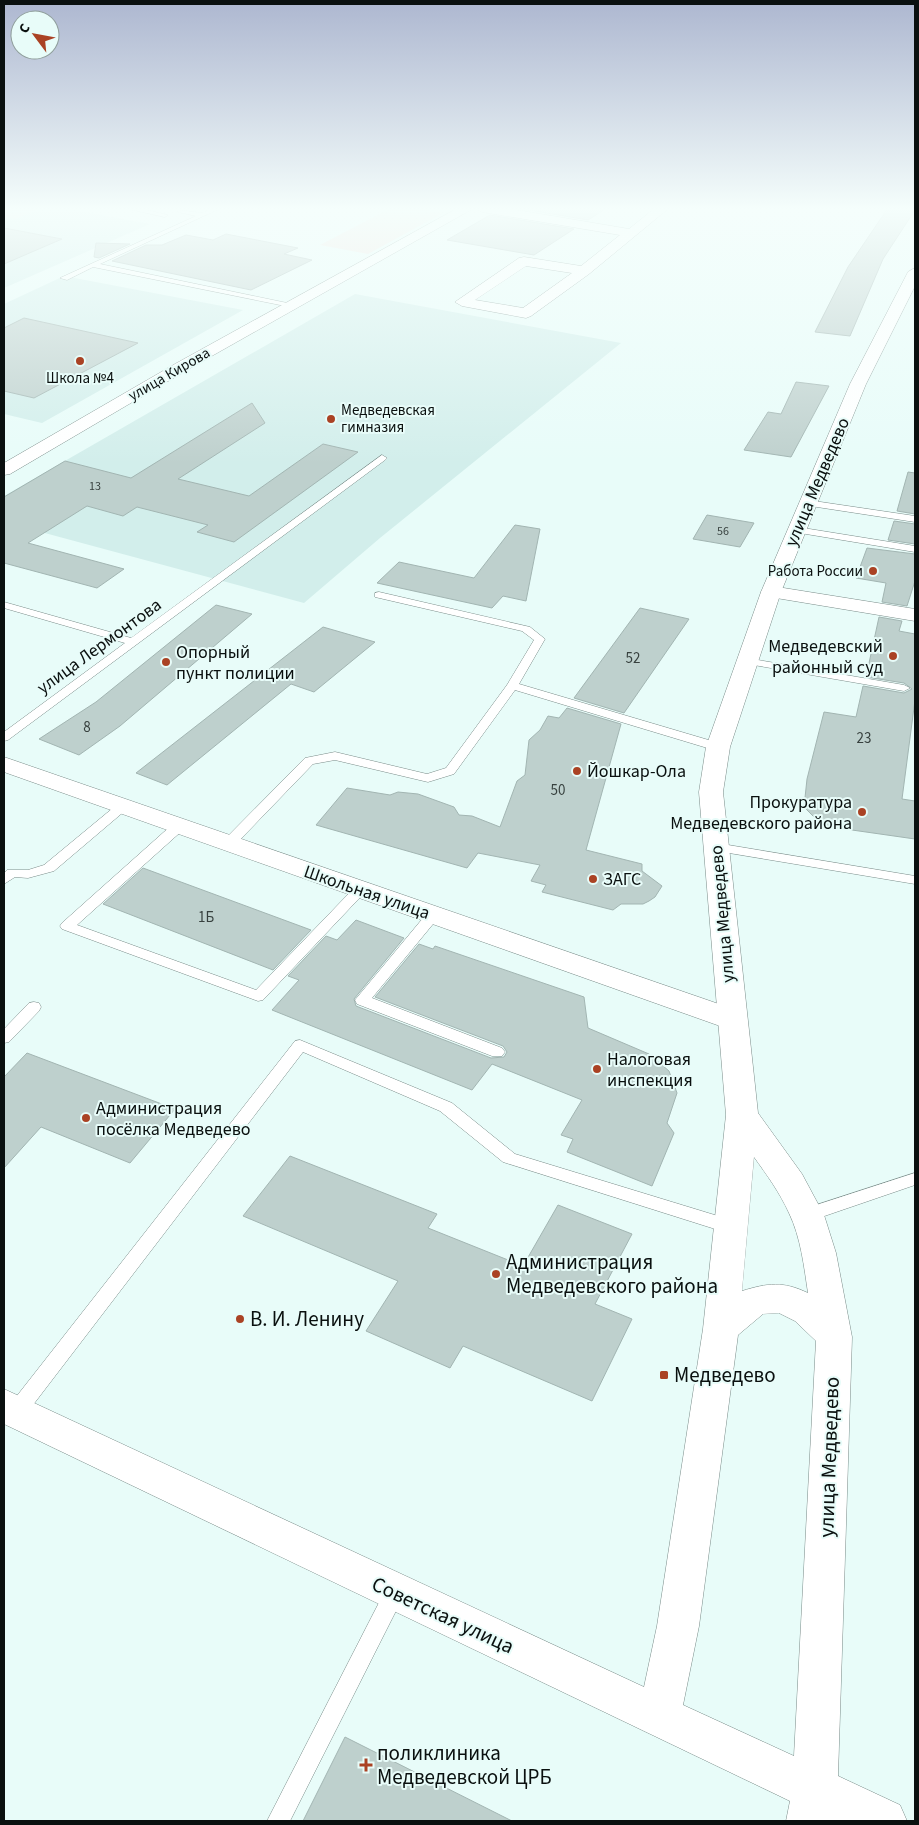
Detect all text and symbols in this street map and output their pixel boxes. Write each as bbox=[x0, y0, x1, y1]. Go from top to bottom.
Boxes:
north arrow bbox=[10, 10, 60, 60]
text: С bbox=[14, 20, 35, 37]
street label: улица Кирова bbox=[125, 343, 214, 406]
marker: Школа №4 bbox=[74, 355, 86, 367]
place label: Школа №4 bbox=[46, 368, 114, 389]
place label: Медведевская гимназия bbox=[341, 400, 435, 438]
marker: Медведевская гимназия bbox=[325, 413, 337, 425]
street label: улица Медведево bbox=[779, 414, 856, 551]
house number: 13 bbox=[89, 478, 101, 495]
house number: 56 bbox=[717, 523, 729, 540]
place label: Работа России bbox=[768, 561, 863, 582]
marker: Работа России bbox=[867, 565, 879, 577]
street label: улица Лермонтова bbox=[32, 593, 167, 700]
place label: Медведевский районный суд bbox=[768, 634, 883, 680]
place label: Опорный пункт полиции bbox=[176, 640, 295, 686]
house number: 52 bbox=[626, 648, 640, 669]
marker: Медведевский районный суд bbox=[887, 650, 899, 662]
marker: Опорный пункт полиции bbox=[160, 656, 172, 668]
house number: 8 bbox=[83, 717, 91, 738]
house number: 23 bbox=[857, 728, 871, 749]
place label: Йошкар-Ола bbox=[587, 759, 686, 784]
marker: Йошкар-Ола bbox=[571, 765, 583, 777]
house number: 50 bbox=[551, 780, 565, 801]
place label: Прокуратура Медведевского района bbox=[670, 790, 852, 836]
marker: Прокуратура Медведевского района bbox=[856, 806, 868, 818]
street label: улица Медведево bbox=[704, 844, 741, 984]
street label: Школьная улица bbox=[300, 859, 433, 926]
place label: ЗАГС bbox=[603, 867, 641, 892]
marker: ЗАГС bbox=[587, 873, 599, 885]
house number: 1Б bbox=[198, 907, 214, 928]
place label: Налоговая инспекция bbox=[607, 1047, 693, 1093]
marker: Налоговая инспекция bbox=[591, 1063, 603, 1075]
place label: Администрация посёлка Медведево bbox=[96, 1096, 251, 1142]
marker: Администрация посёлка Медведево bbox=[80, 1112, 92, 1124]
place label: Администрация Медведевского района bbox=[506, 1247, 718, 1301]
marker: Администрация Медведевского района bbox=[490, 1268, 502, 1280]
place label: В. И. Ленину bbox=[250, 1304, 364, 1334]
marker: В. И. Ленину bbox=[234, 1313, 246, 1325]
place label: Медведево bbox=[674, 1360, 776, 1390]
marker: Медведево bbox=[658, 1369, 670, 1381]
street label: улица Медведево bbox=[811, 1376, 847, 1538]
street label: Советская улица bbox=[367, 1569, 519, 1661]
place label: поликлиника Медведевской ЦРБ bbox=[377, 1738, 552, 1792]
marker: поликлиника Медведевской ЦРБ bbox=[359, 1758, 373, 1772]

